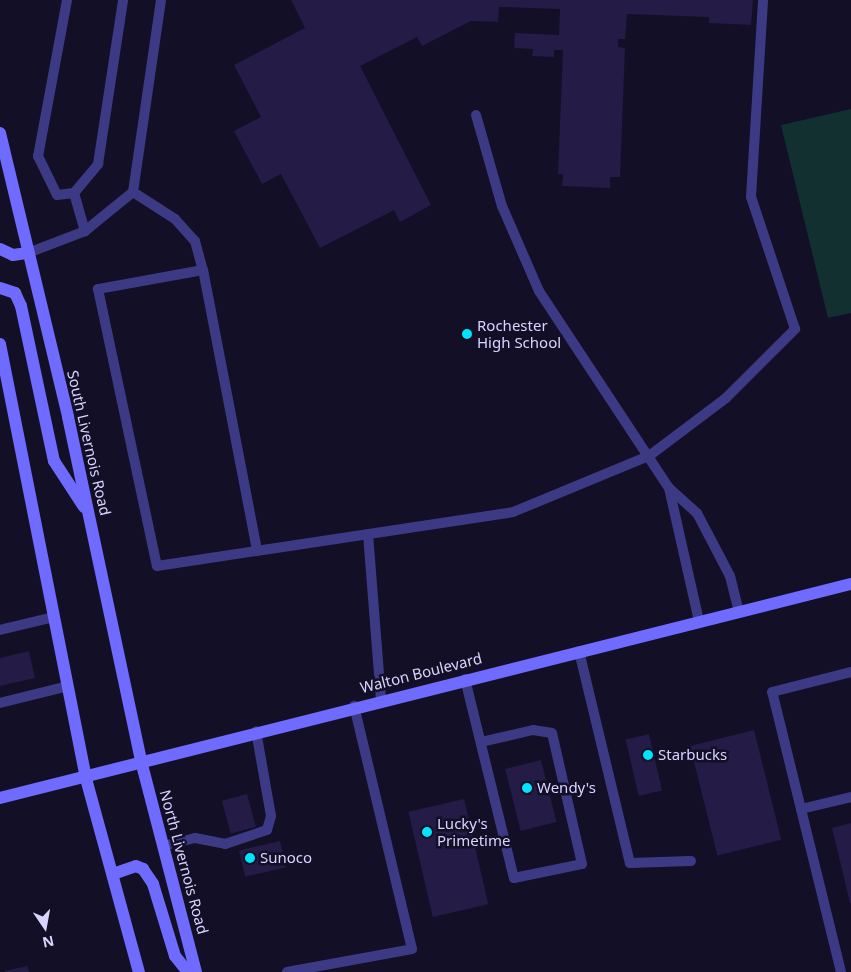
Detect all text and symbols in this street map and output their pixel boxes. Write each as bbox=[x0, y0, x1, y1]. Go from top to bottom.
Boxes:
place label: Rochester High School bbox=[477, 316, 561, 351]
marker: Rochester High School bbox=[461, 328, 473, 340]
street label: South Livernois Road bbox=[64, 369, 114, 517]
street label: Walton Boulevard bbox=[358, 649, 484, 697]
place label: Starbucks bbox=[658, 746, 727, 764]
marker: Starbucks bbox=[642, 749, 654, 761]
place label: Wendy's bbox=[537, 779, 596, 797]
marker: Wendy's bbox=[521, 782, 533, 794]
street label: North Livernois Road bbox=[156, 788, 212, 936]
place label: Lucky's Primetime bbox=[437, 814, 510, 849]
marker: Lucky's Primetime bbox=[421, 826, 433, 838]
place label: Sunoco bbox=[260, 849, 312, 867]
marker: Sunoco bbox=[244, 852, 256, 864]
north arrow bbox=[20, 902, 70, 952]
text: N bbox=[41, 932, 56, 953]

